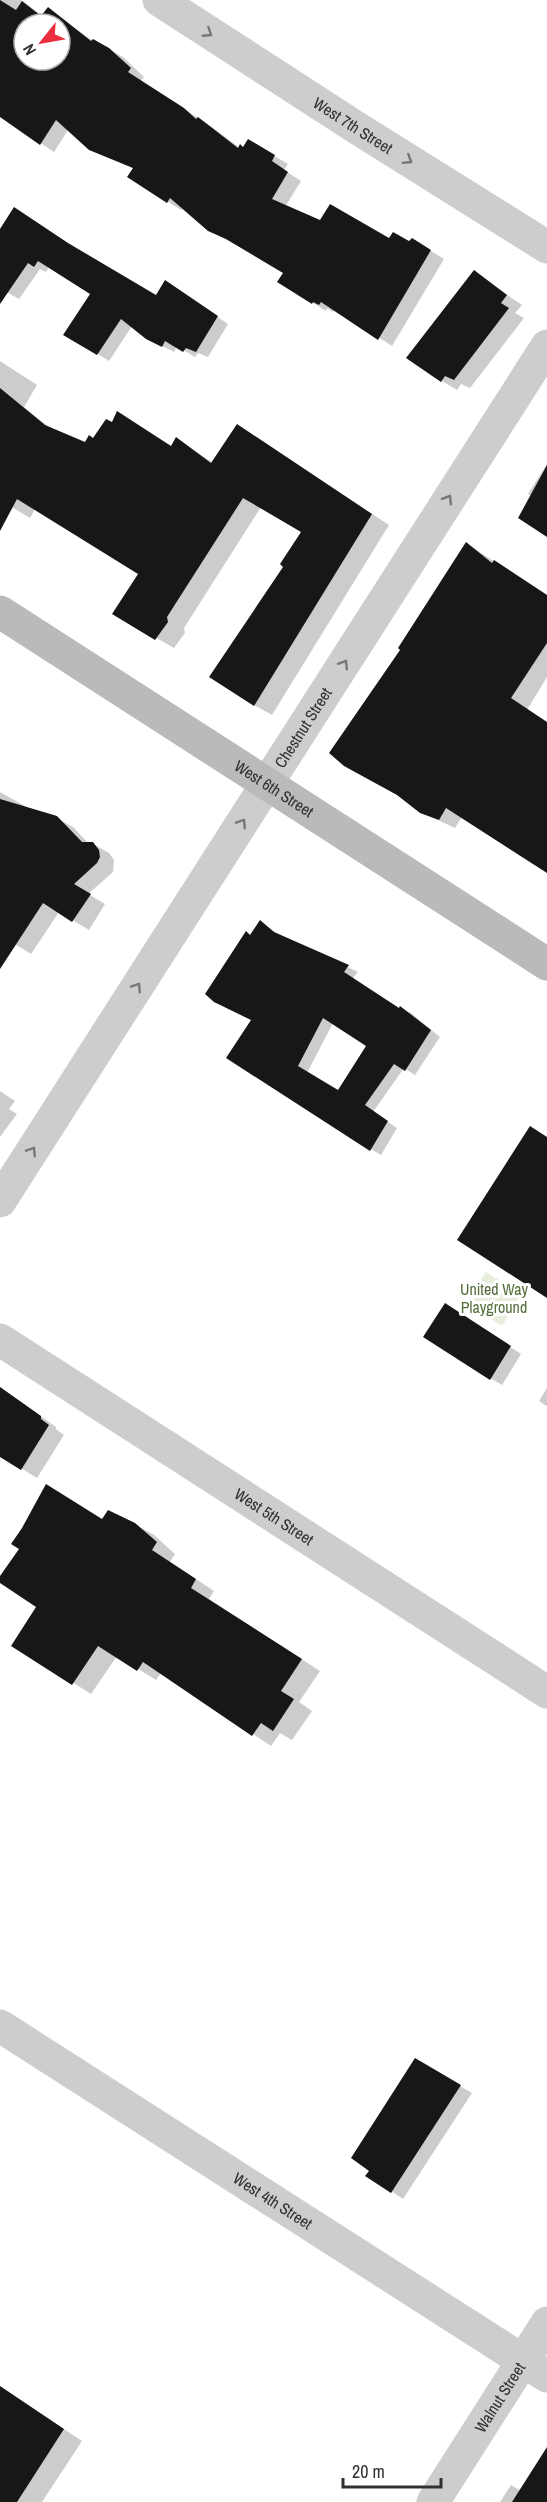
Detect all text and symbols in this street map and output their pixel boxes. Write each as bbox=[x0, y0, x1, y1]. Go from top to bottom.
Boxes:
north arrow bbox=[12, 12, 72, 72]
one-way arrow bbox=[202, 25, 212, 37]
text: N bbox=[17, 40, 41, 59]
street label: West 7th Street bbox=[309, 92, 397, 159]
one-way arrow bbox=[402, 153, 412, 165]
one-way arrow bbox=[441, 495, 452, 506]
one-way arrow bbox=[336, 659, 347, 670]
street label: Chestnut Street bbox=[269, 683, 337, 772]
street label: West 6th Street bbox=[230, 755, 318, 822]
one-way arrow bbox=[235, 819, 246, 830]
one-way arrow bbox=[129, 983, 141, 993]
one-way arrow bbox=[24, 1147, 36, 1157]
park label: United Way Playground bbox=[460, 1278, 528, 1318]
street label: West 5th Street bbox=[230, 1483, 318, 1550]
street label: West 4th Street bbox=[229, 2167, 317, 2234]
street label: Walnut Street bbox=[469, 2358, 530, 2437]
scale bar bbox=[343, 2451, 440, 2489]
text: 20 m bbox=[352, 2459, 385, 2484]

